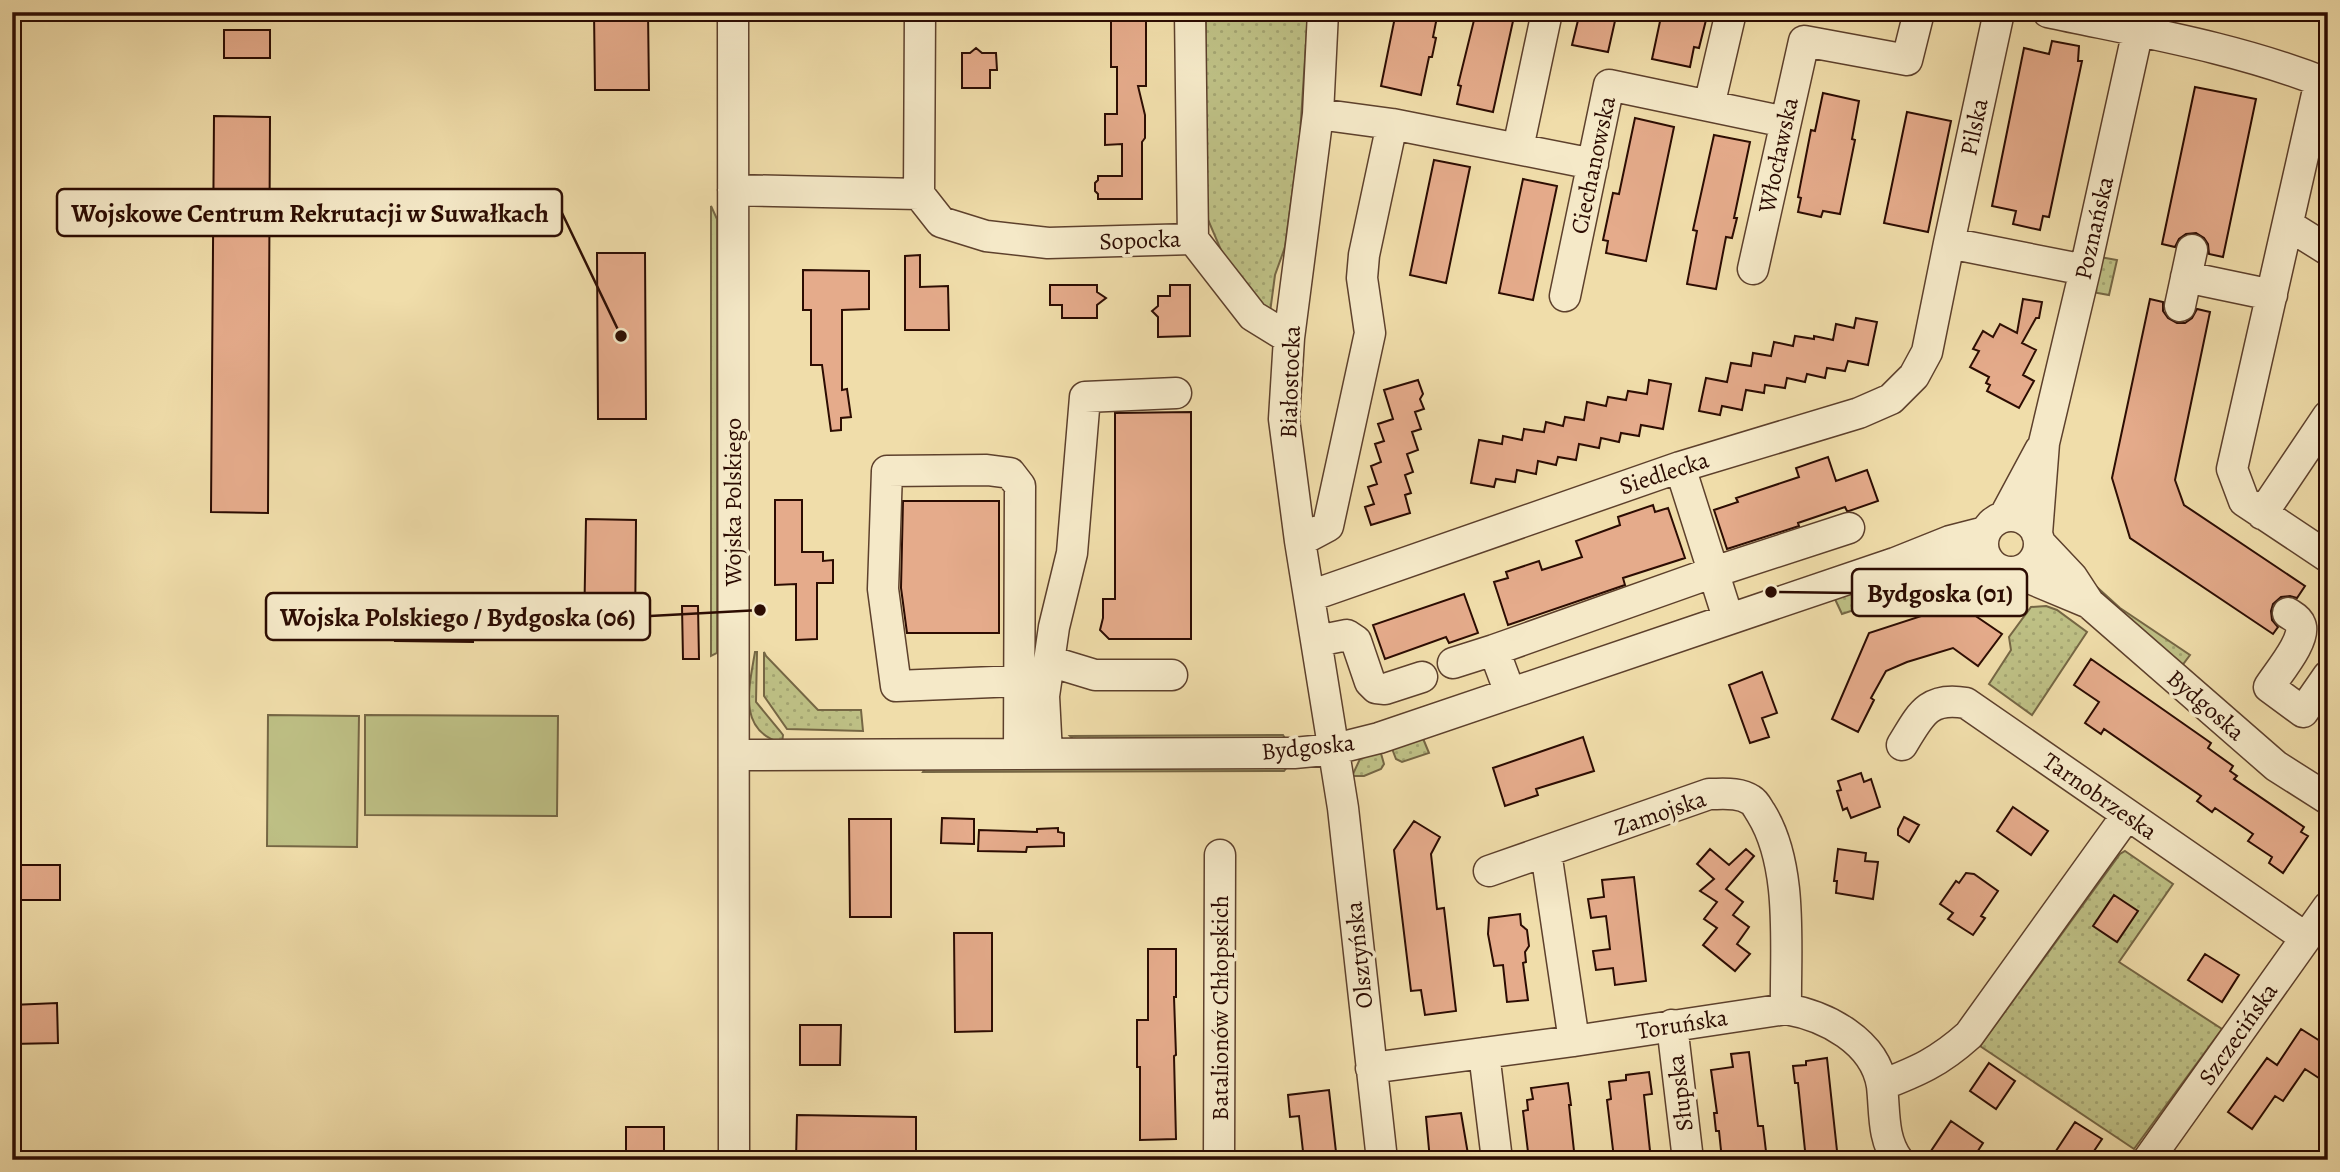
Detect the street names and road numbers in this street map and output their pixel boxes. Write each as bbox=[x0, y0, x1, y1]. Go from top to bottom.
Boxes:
street label: Ciechanowska bbox=[1563, 92, 1623, 237]
street label: Włocławska bbox=[1750, 94, 1806, 217]
street label: Pilska bbox=[1952, 95, 1996, 159]
street label: Poznańska bbox=[2067, 172, 2122, 283]
street label: Sopocka bbox=[1099, 223, 1182, 257]
street label: Białostocka bbox=[1272, 324, 1308, 439]
street label: Wojska Polskiego bbox=[717, 418, 749, 587]
street label: Siedlecka bbox=[1615, 443, 1714, 502]
street label: Bydgoska bbox=[2160, 662, 2252, 748]
street label: Bydgoska bbox=[1260, 726, 1357, 768]
street label: Tarnobrzeska bbox=[2036, 745, 2164, 848]
street label: Zamojska bbox=[1610, 782, 1711, 844]
street label: Batalionów Chłopskich bbox=[1204, 895, 1236, 1121]
street label: Olsztyńska bbox=[1337, 899, 1381, 1010]
street label: Szczecińska bbox=[2191, 976, 2286, 1092]
street label: Toruńska bbox=[1634, 1001, 1731, 1047]
street label: Słupska bbox=[1659, 1052, 1701, 1133]

